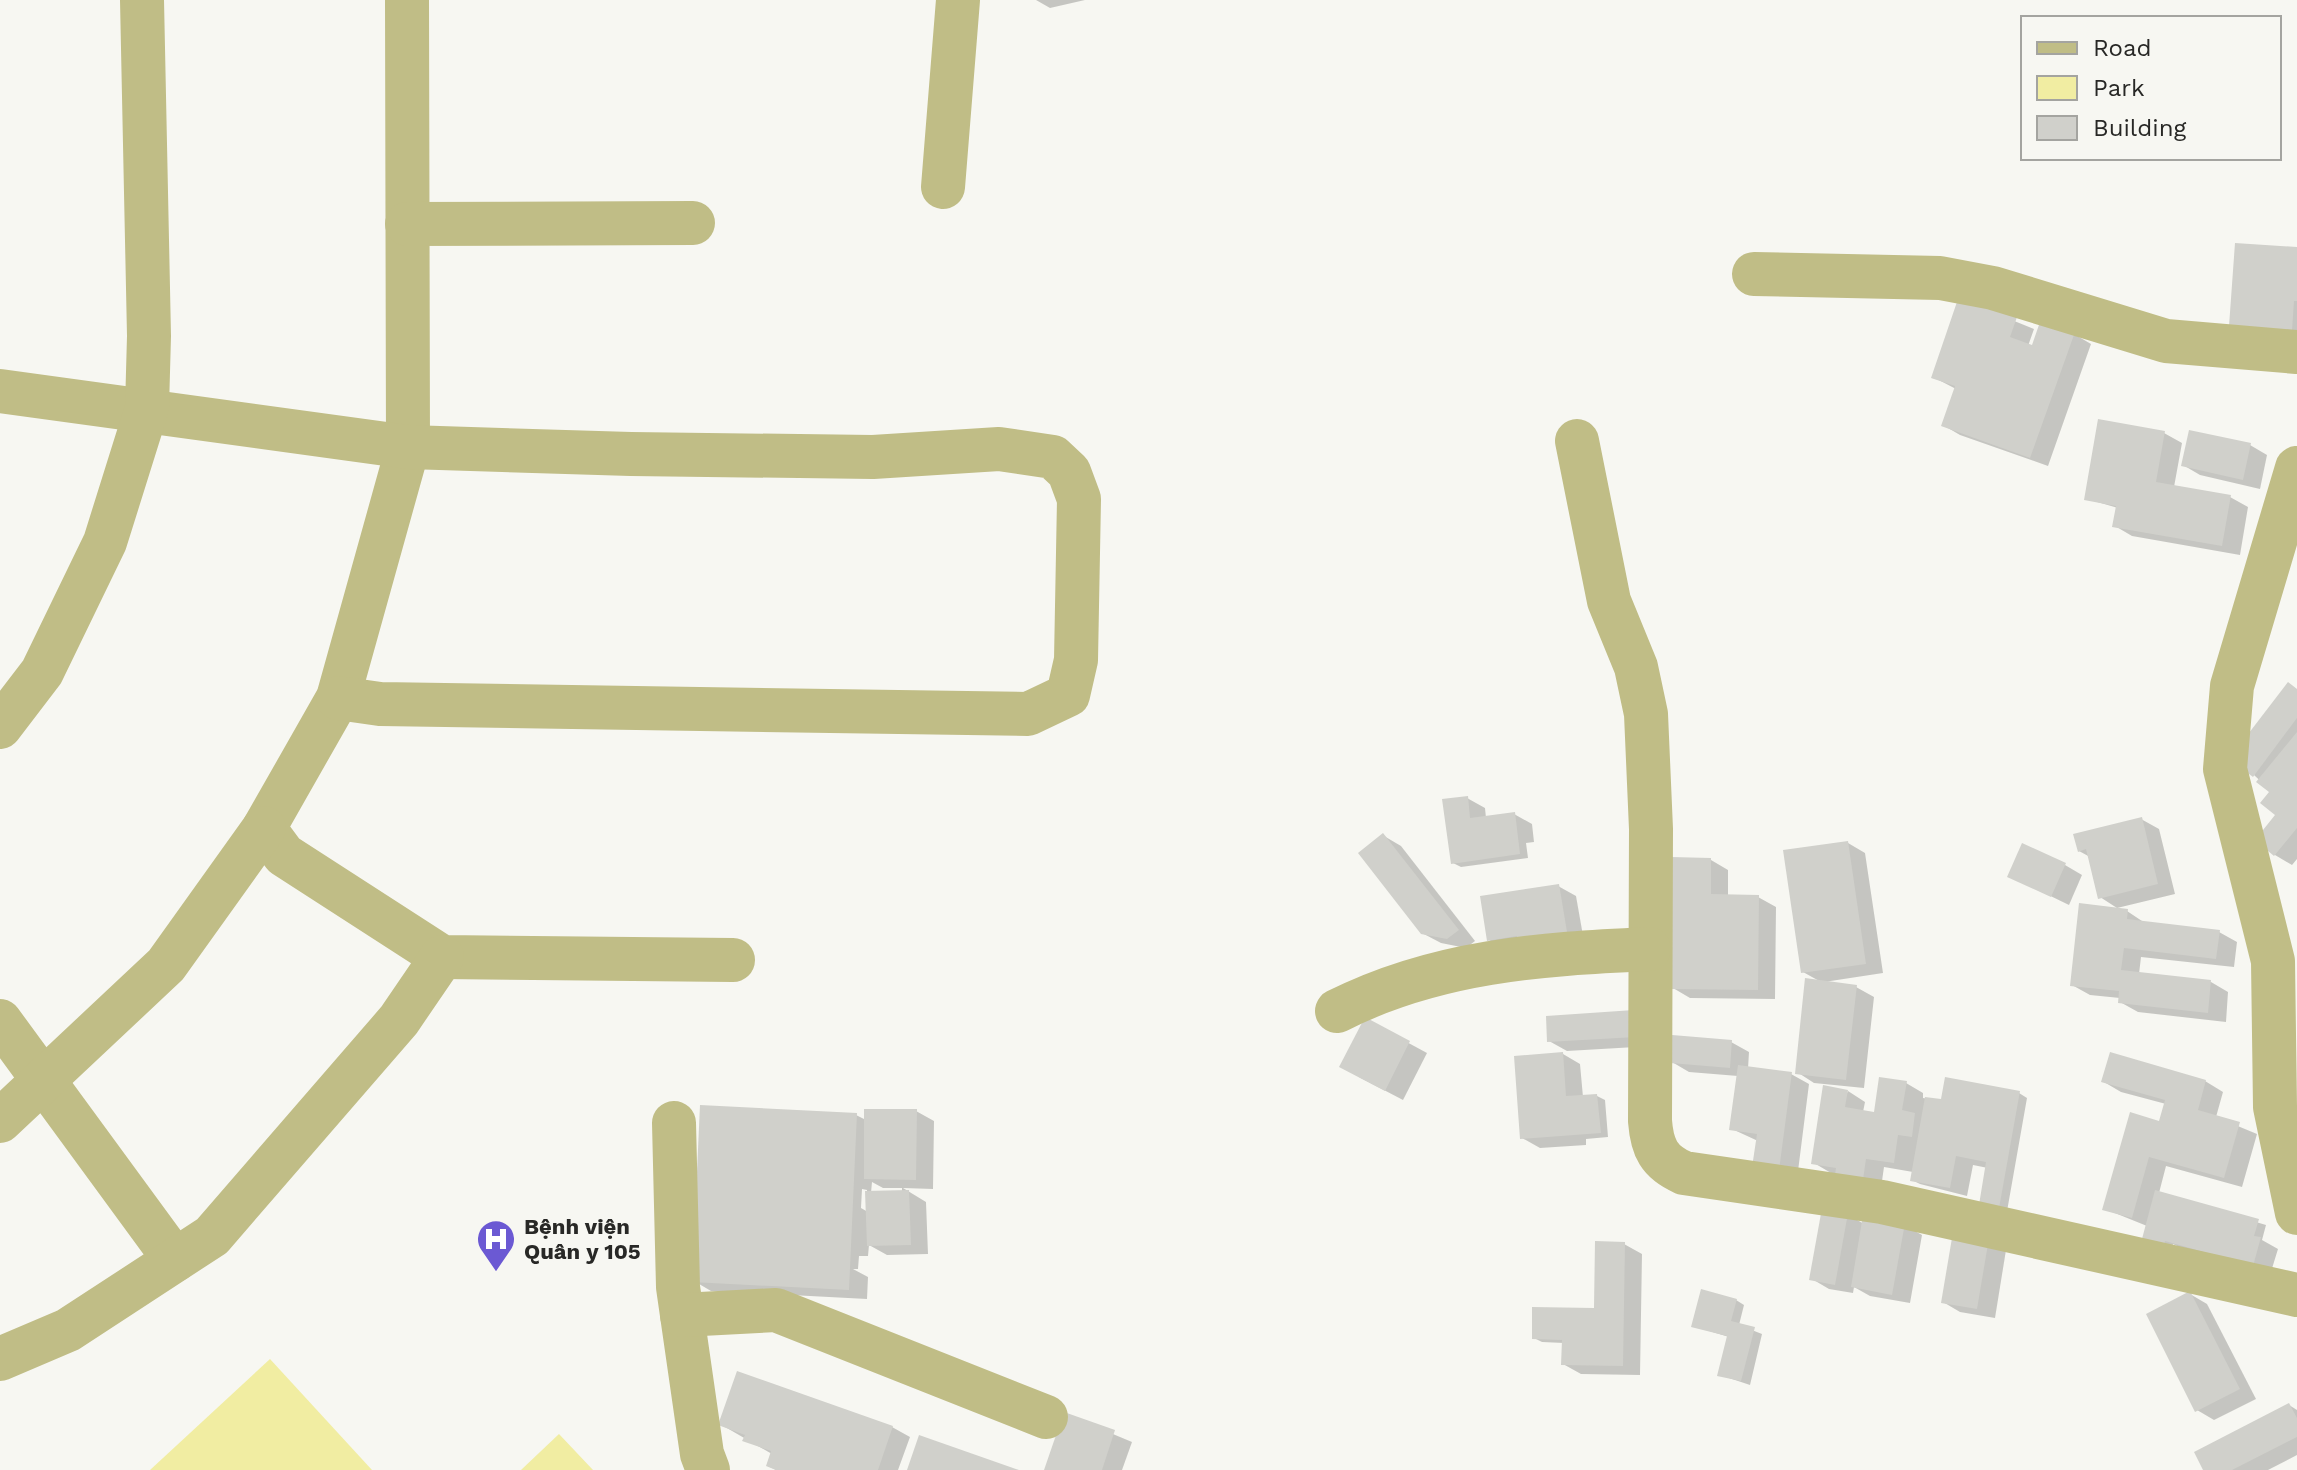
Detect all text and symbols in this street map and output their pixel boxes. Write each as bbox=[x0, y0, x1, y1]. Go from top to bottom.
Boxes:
legend bbox=[2021, 16, 2281, 160]
text: Road bbox=[2093, 34, 2152, 62]
text: Park bbox=[2093, 74, 2145, 102]
text: Building bbox=[2093, 114, 2186, 142]
place label: Bệnh viện Quân y 105 bbox=[524, 1214, 641, 1264]
hospital icon: Bệnh viện Quân y 105 bbox=[475, 1218, 517, 1273]

